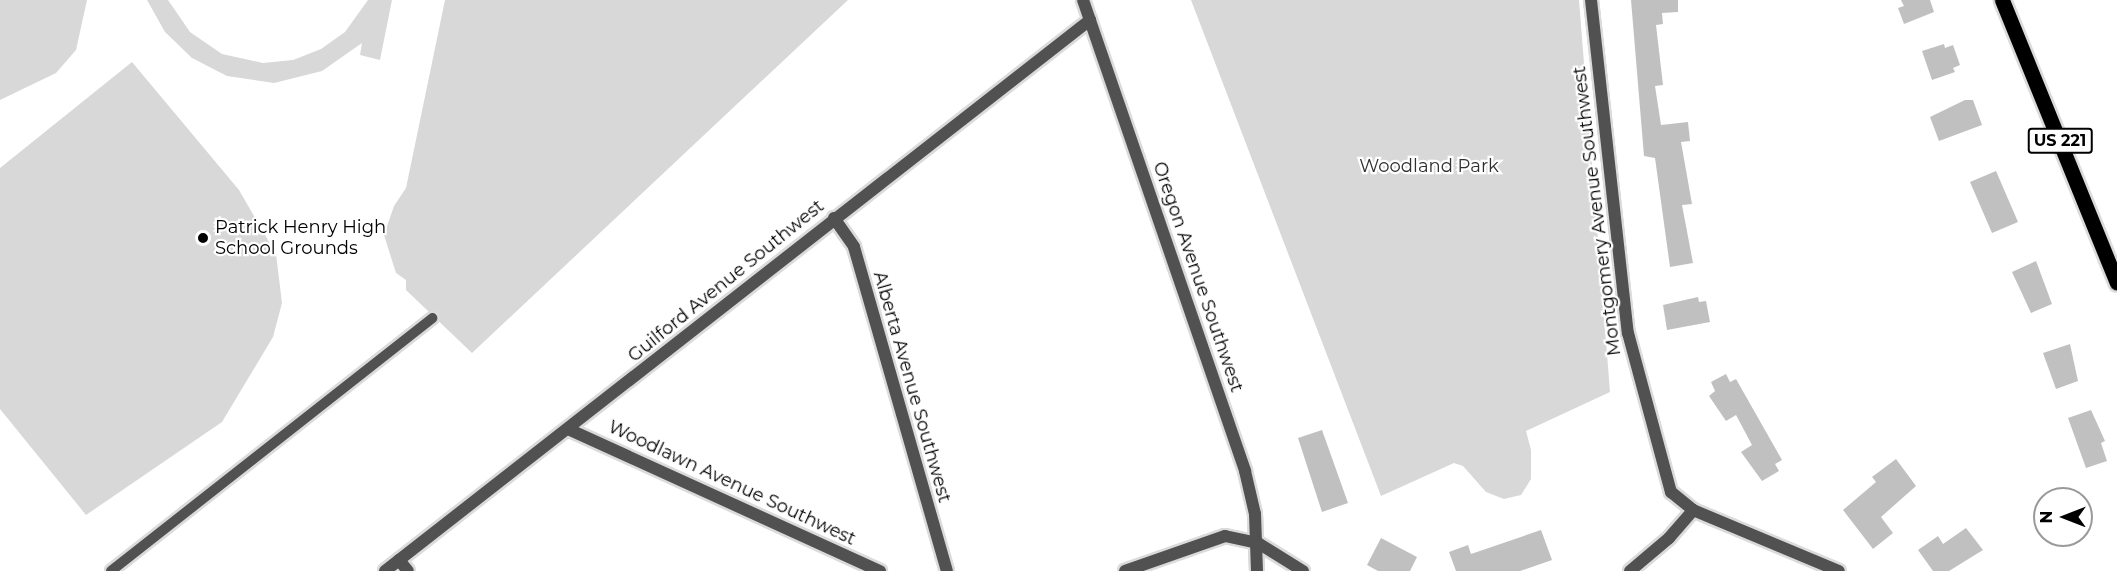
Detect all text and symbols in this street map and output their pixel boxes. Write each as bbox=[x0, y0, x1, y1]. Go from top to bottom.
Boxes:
street label: Montgomery Avenue Southwest bbox=[1569, 65, 1625, 357]
road number: US 221 bbox=[2027, 128, 2093, 154]
park label: Woodland Park bbox=[1359, 155, 1499, 177]
street label: Oregon Avenue Southwest bbox=[1148, 159, 1248, 395]
street label: Guilford Avenue Southwest bbox=[624, 195, 828, 367]
place label: Patrick Henry High School Grounds bbox=[215, 217, 386, 260]
marker: Patrick Henry High School Grounds bbox=[196, 231, 210, 245]
street label: Alberta Avenue Southwest bbox=[869, 269, 955, 505]
street label: Woodlawn Avenue Southwest bbox=[605, 416, 859, 550]
north arrow bbox=[2033, 487, 2093, 547]
text: N bbox=[2037, 511, 2056, 523]

